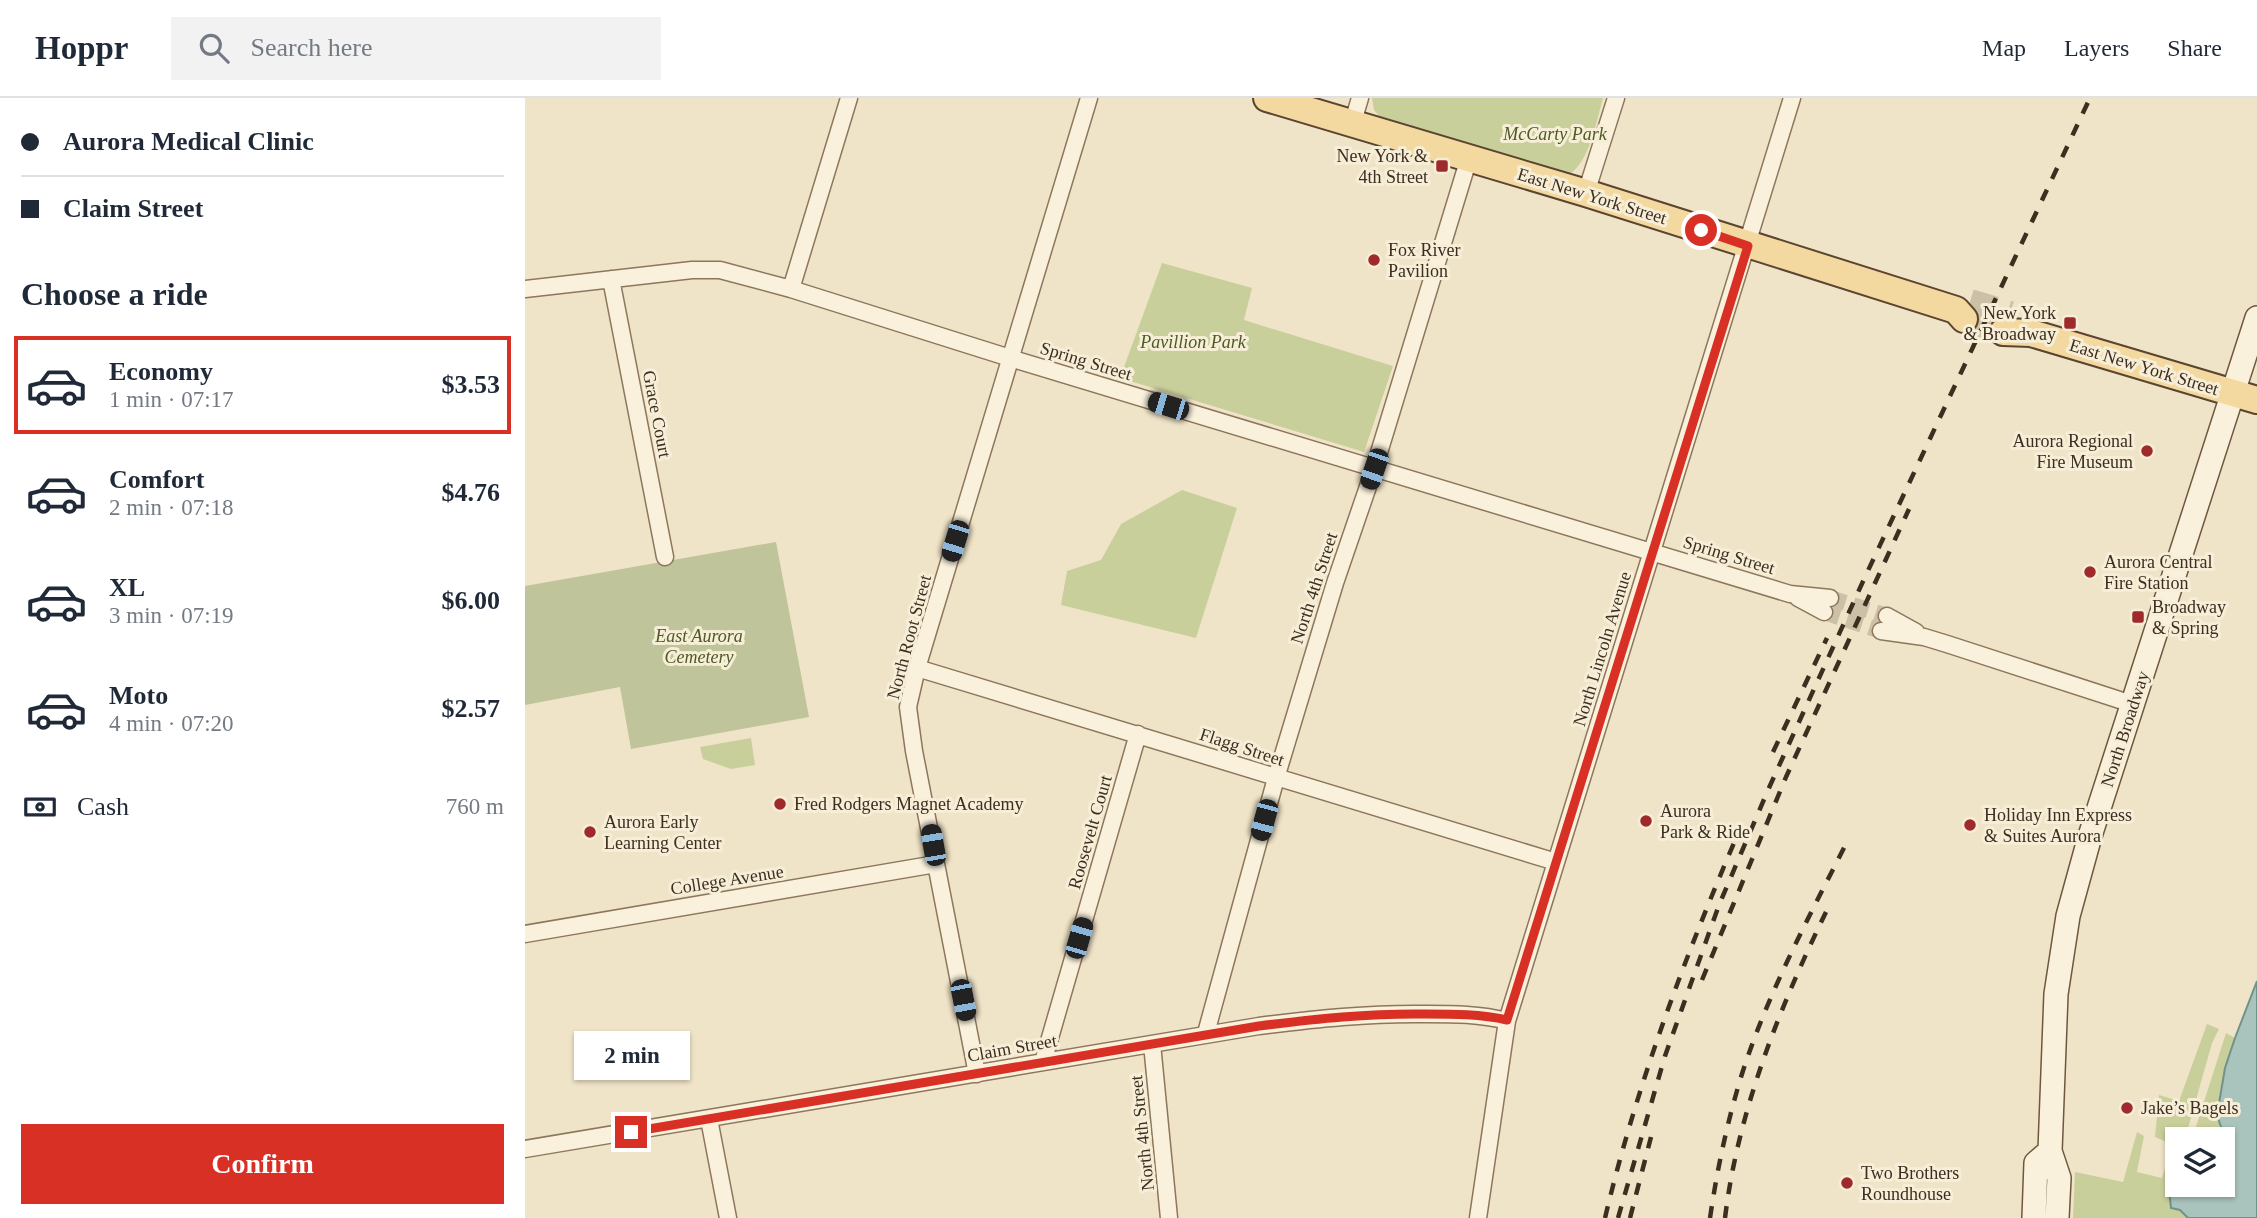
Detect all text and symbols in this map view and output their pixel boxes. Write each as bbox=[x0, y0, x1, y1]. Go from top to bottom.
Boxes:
search box bbox=[171, 17, 661, 80]
icon: search bbox=[195, 29, 233, 67]
text: Hoppr bbox=[35, 30, 129, 66]
text: Search here bbox=[251, 33, 373, 62]
text: Map bbox=[1982, 35, 2026, 61]
text: Layers bbox=[2064, 35, 2129, 61]
text: Share bbox=[2167, 35, 2222, 61]
park label: McCarty Park bbox=[1502, 124, 1608, 144]
text: Aurora Medical Clinic bbox=[63, 127, 314, 156]
place label: New York & 4th Street bbox=[1336, 146, 1428, 187]
marker: New York & 4th Street bbox=[1434, 158, 1450, 174]
street label: East New York Street bbox=[1515, 164, 1669, 228]
text: Claim Street bbox=[63, 194, 203, 223]
route start bbox=[1685, 214, 1717, 246]
place label: Fox River Pavilion bbox=[1388, 240, 1461, 281]
marker: Fox River Pavilion bbox=[1366, 252, 1382, 268]
text: Choose a ride bbox=[21, 276, 208, 312]
place label: New York & Broadway bbox=[1964, 303, 2056, 344]
marker: New York & Broadway bbox=[2062, 315, 2078, 331]
park label: Pavillion Park bbox=[1139, 332, 1247, 352]
street label: East New York Street bbox=[2067, 335, 2221, 399]
street label: Spring Street bbox=[1038, 338, 1134, 384]
icon: car bbox=[25, 354, 88, 417]
text: Economy bbox=[109, 357, 213, 386]
street label: Grace Court bbox=[639, 369, 675, 459]
text: $3.53 bbox=[442, 370, 500, 399]
text: 1 min · 07:17 bbox=[109, 387, 234, 412]
car bbox=[1145, 390, 1192, 422]
place label: Aurora Regional Fire Museum bbox=[2013, 431, 2133, 472]
marker: Aurora Regional Fire Museum bbox=[2139, 443, 2155, 459]
car bbox=[1358, 446, 1391, 492]
icon: car bbox=[25, 462, 88, 525]
text: Comfort bbox=[109, 465, 204, 494]
text: $4.76 bbox=[442, 478, 500, 507]
text: 2 min · 07:18 bbox=[109, 495, 234, 520]
car bbox=[939, 518, 972, 564]
street label: North 4th Street bbox=[1287, 530, 1341, 646]
street label: Spring Street bbox=[1681, 532, 1777, 578]
place label: Aurora Central Fire Station bbox=[2104, 552, 2212, 593]
marker: Aurora Central Fire Station bbox=[2082, 564, 2098, 580]
street label: North Lincoln Avenue bbox=[1569, 569, 1635, 729]
icon: car bbox=[25, 570, 88, 633]
text: XL bbox=[109, 573, 145, 602]
street label: North Root Street bbox=[883, 573, 935, 701]
text: $6.00 bbox=[442, 586, 500, 615]
place label: Broadway & Spring bbox=[2152, 597, 2226, 638]
text: 3 min · 07:19 bbox=[109, 603, 234, 628]
marker: Broadway & Spring bbox=[2130, 609, 2146, 625]
park label: East Aurora Cemetery bbox=[654, 626, 743, 667]
street label: North Broadway bbox=[2097, 669, 2153, 789]
icon: car bbox=[25, 678, 88, 741]
text: Moto bbox=[109, 681, 168, 710]
text: $2.57 bbox=[442, 694, 500, 723]
text: 4 min · 07:20 bbox=[109, 711, 234, 736]
street label: Flagg Street bbox=[1197, 724, 1287, 770]
street label: Roosevelt Court bbox=[1064, 773, 1116, 891]
icon: cash bbox=[21, 788, 59, 826]
text: Cash bbox=[77, 792, 129, 821]
text: 760 m bbox=[446, 794, 504, 819]
place label: Fred Rodgers Magnet Academy bbox=[794, 794, 1023, 814]
marker: Fred Rodgers Magnet Academy bbox=[772, 796, 788, 812]
car bbox=[1249, 797, 1280, 843]
place label: Aurora Park & Ride bbox=[1660, 801, 1750, 842]
place label: Holiday Inn Express & Suites Aurora bbox=[1984, 805, 2132, 846]
place label: Aurora Early Learning Center bbox=[604, 812, 721, 853]
marker: Aurora Park & Ride bbox=[1638, 813, 1654, 829]
marker: Holiday Inn Express & Suites Aurora bbox=[1962, 817, 1978, 833]
car bbox=[920, 822, 947, 868]
marker: Aurora Early Learning Center bbox=[582, 824, 598, 840]
street label: College Avenue bbox=[669, 861, 785, 899]
car bbox=[1064, 915, 1095, 961]
car bbox=[949, 977, 978, 1023]
callout: 2 min bbox=[573, 1030, 689, 1080]
street label: Claim Street bbox=[966, 1030, 1058, 1066]
text: 2 min bbox=[604, 1043, 660, 1068]
street label: North 4th Street bbox=[1126, 1074, 1158, 1192]
place label: Jake’s Bagels bbox=[2141, 1098, 2238, 1118]
marker: Jake’s Bagels bbox=[2119, 1100, 2135, 1116]
route end bbox=[615, 1116, 647, 1148]
button: Confirm bbox=[21, 1124, 504, 1204]
map controls bbox=[2165, 1127, 2235, 1197]
button: layers bbox=[2165, 1127, 2235, 1197]
place label: Two Brothers Roundhouse bbox=[1861, 1163, 1959, 1204]
marker: Two Brothers Roundhouse bbox=[1839, 1175, 1855, 1191]

